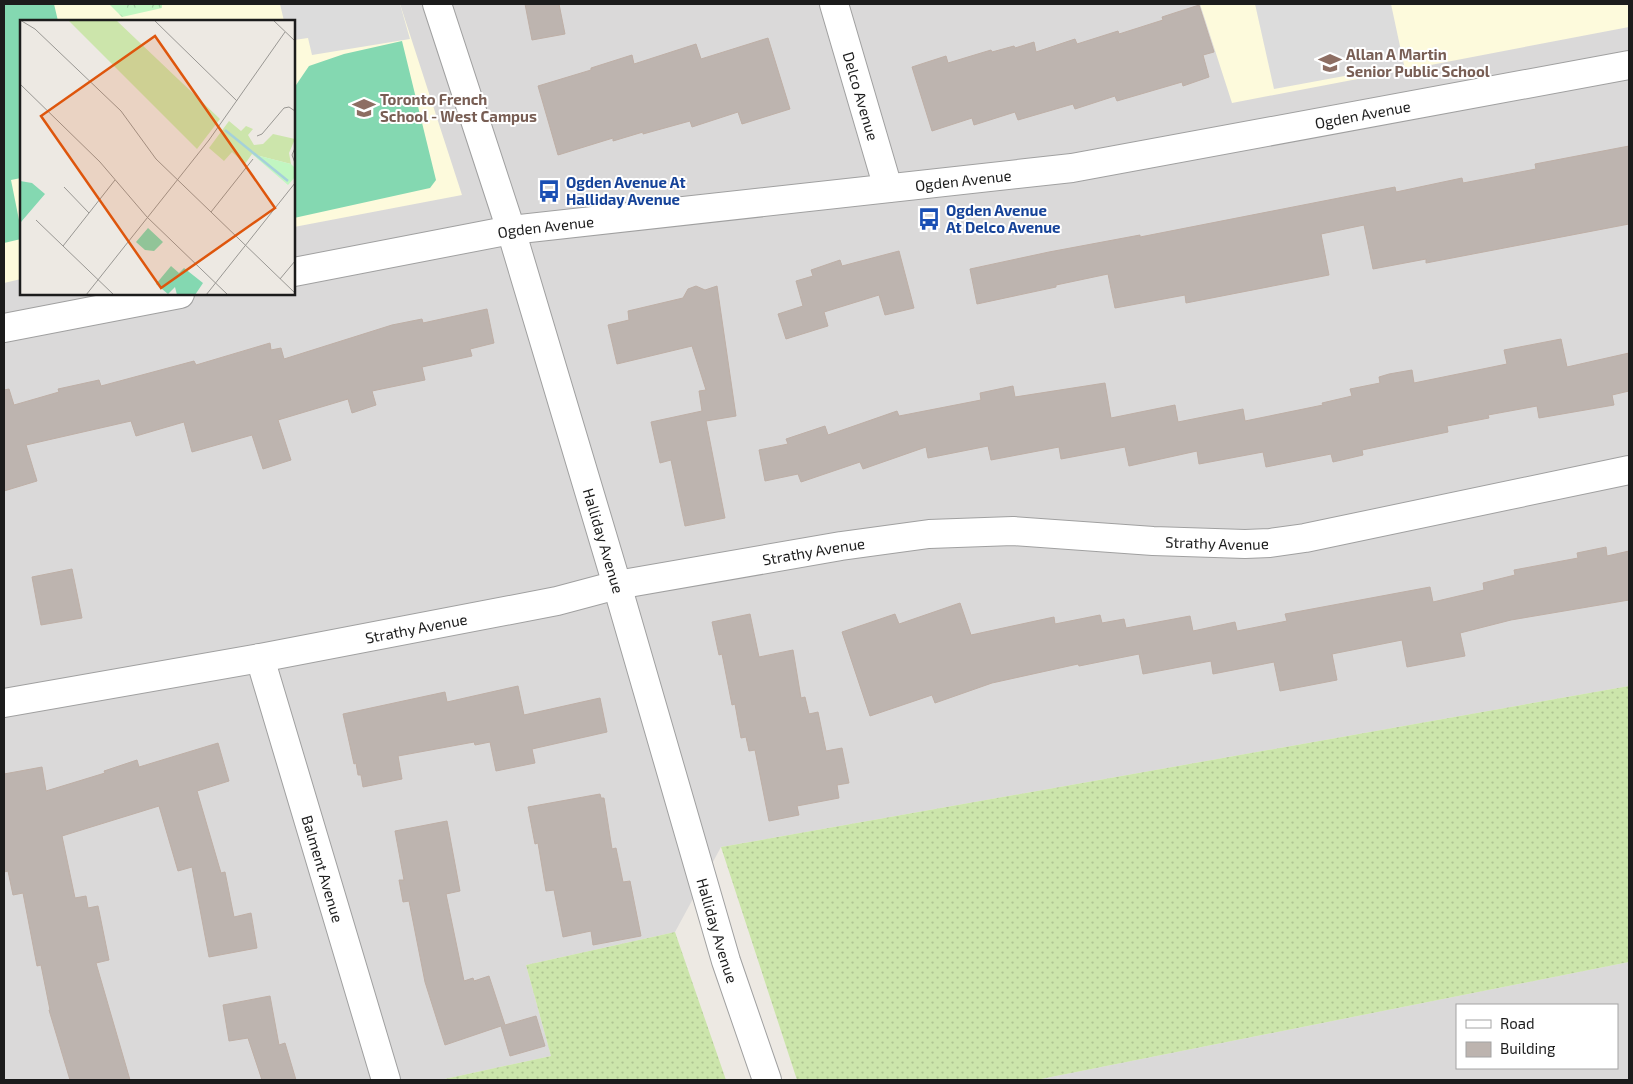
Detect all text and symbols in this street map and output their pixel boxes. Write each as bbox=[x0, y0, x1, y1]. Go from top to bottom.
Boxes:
inset map bbox=[20, 20, 295, 295]
place label: Allan A Martin Senior Public School bbox=[1346, 45, 1490, 80]
street label: Delco Avenue bbox=[840, 50, 883, 143]
school or university icon: Allan A Martin Senior Public School bbox=[1317, 50, 1343, 76]
place label: Toronto French School - West Campus bbox=[380, 90, 537, 125]
school or university icon: Toronto French School - West Campus bbox=[351, 95, 377, 121]
street label: Ogden Avenue bbox=[1313, 97, 1412, 132]
street label: Ogden Avenue bbox=[914, 166, 1012, 194]
place label: Ogden Avenue At Halliday Avenue bbox=[566, 173, 686, 209]
bus stop icon: Ogden Avenue At Halliday Avenue bbox=[536, 178, 562, 204]
place label: Ogden Avenue At Delco Avenue bbox=[946, 201, 1061, 236]
bus stop icon: Ogden Avenue At Delco Avenue bbox=[916, 206, 942, 232]
street label: Ogden Avenue bbox=[496, 212, 595, 241]
street label: Halliday Avenue bbox=[580, 486, 628, 595]
street label: Strathy Avenue bbox=[1165, 532, 1269, 553]
street label: Strathy Avenue bbox=[761, 534, 866, 569]
street label: Strathy Avenue bbox=[364, 609, 469, 647]
street label: Balment Avenue bbox=[298, 813, 347, 925]
street label: Halliday Avenue bbox=[693, 876, 742, 985]
legend bbox=[1456, 1004, 1618, 1069]
text: Road bbox=[1500, 1014, 1535, 1032]
text: Building bbox=[1500, 1039, 1556, 1057]

